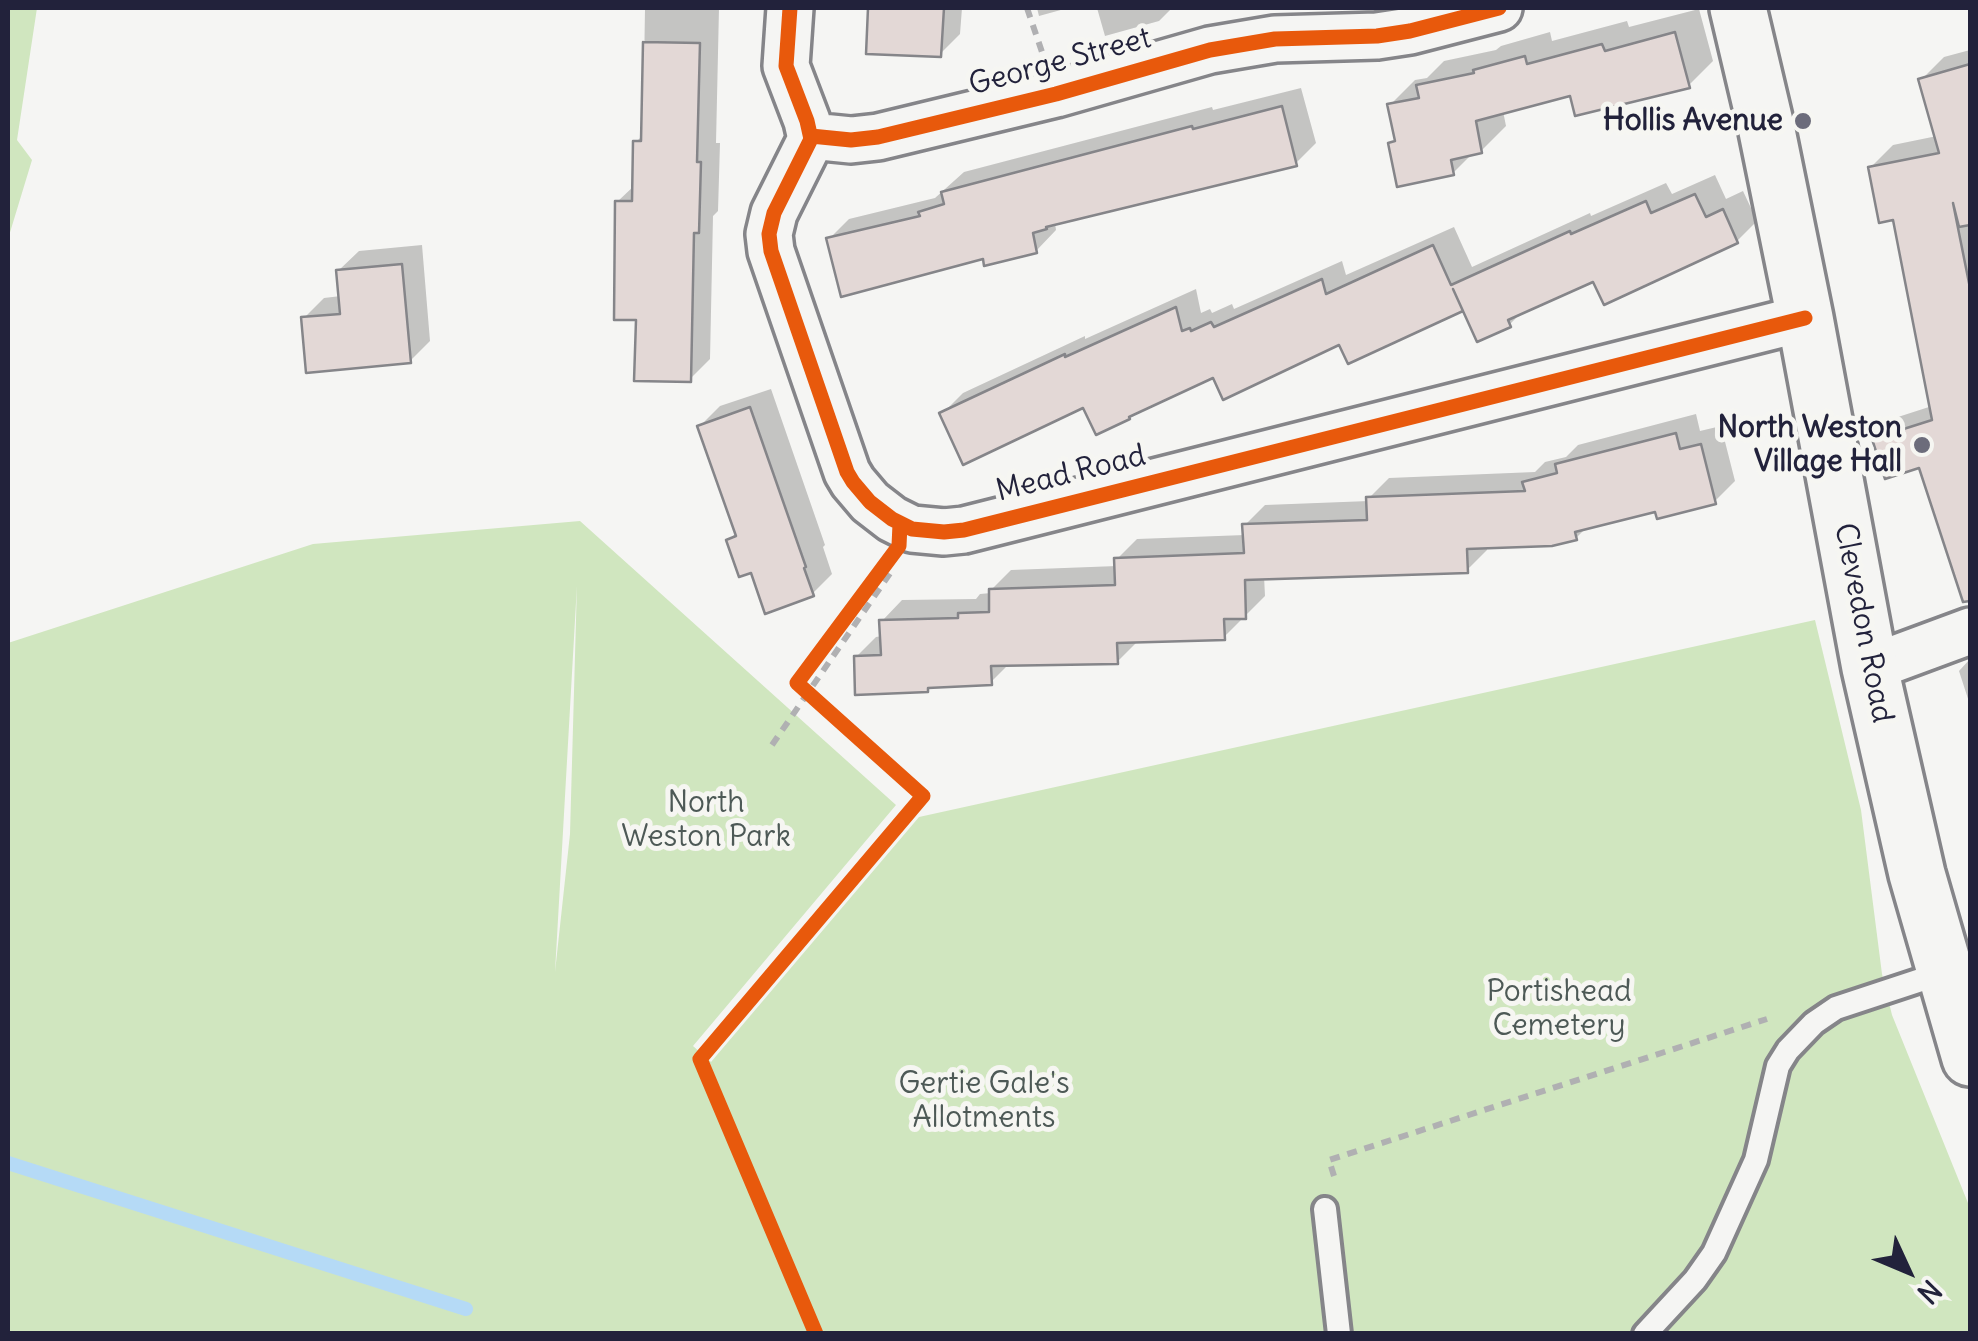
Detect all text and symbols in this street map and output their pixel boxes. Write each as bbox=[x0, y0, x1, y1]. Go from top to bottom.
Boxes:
street label: George Street bbox=[965, 20, 1155, 104]
place label: Hollis Avenue bbox=[1603, 103, 1783, 139]
marker: Hollis Avenue bbox=[1792, 110, 1814, 132]
place label: North Weston Village Hall bbox=[1718, 410, 1902, 480]
marker: North Weston Village Hall bbox=[1911, 434, 1933, 456]
street label: Mead Road bbox=[993, 438, 1149, 510]
street label: Clevedon Road bbox=[1826, 520, 1900, 726]
park label: North Weston Park bbox=[621, 785, 791, 856]
park label: Portishead Cemetery bbox=[1486, 974, 1632, 1044]
park label: Gertie Gale's Allotments bbox=[898, 1066, 1070, 1136]
north arrow bbox=[1858, 1221, 1958, 1321]
text: N bbox=[1910, 1272, 1949, 1311]

